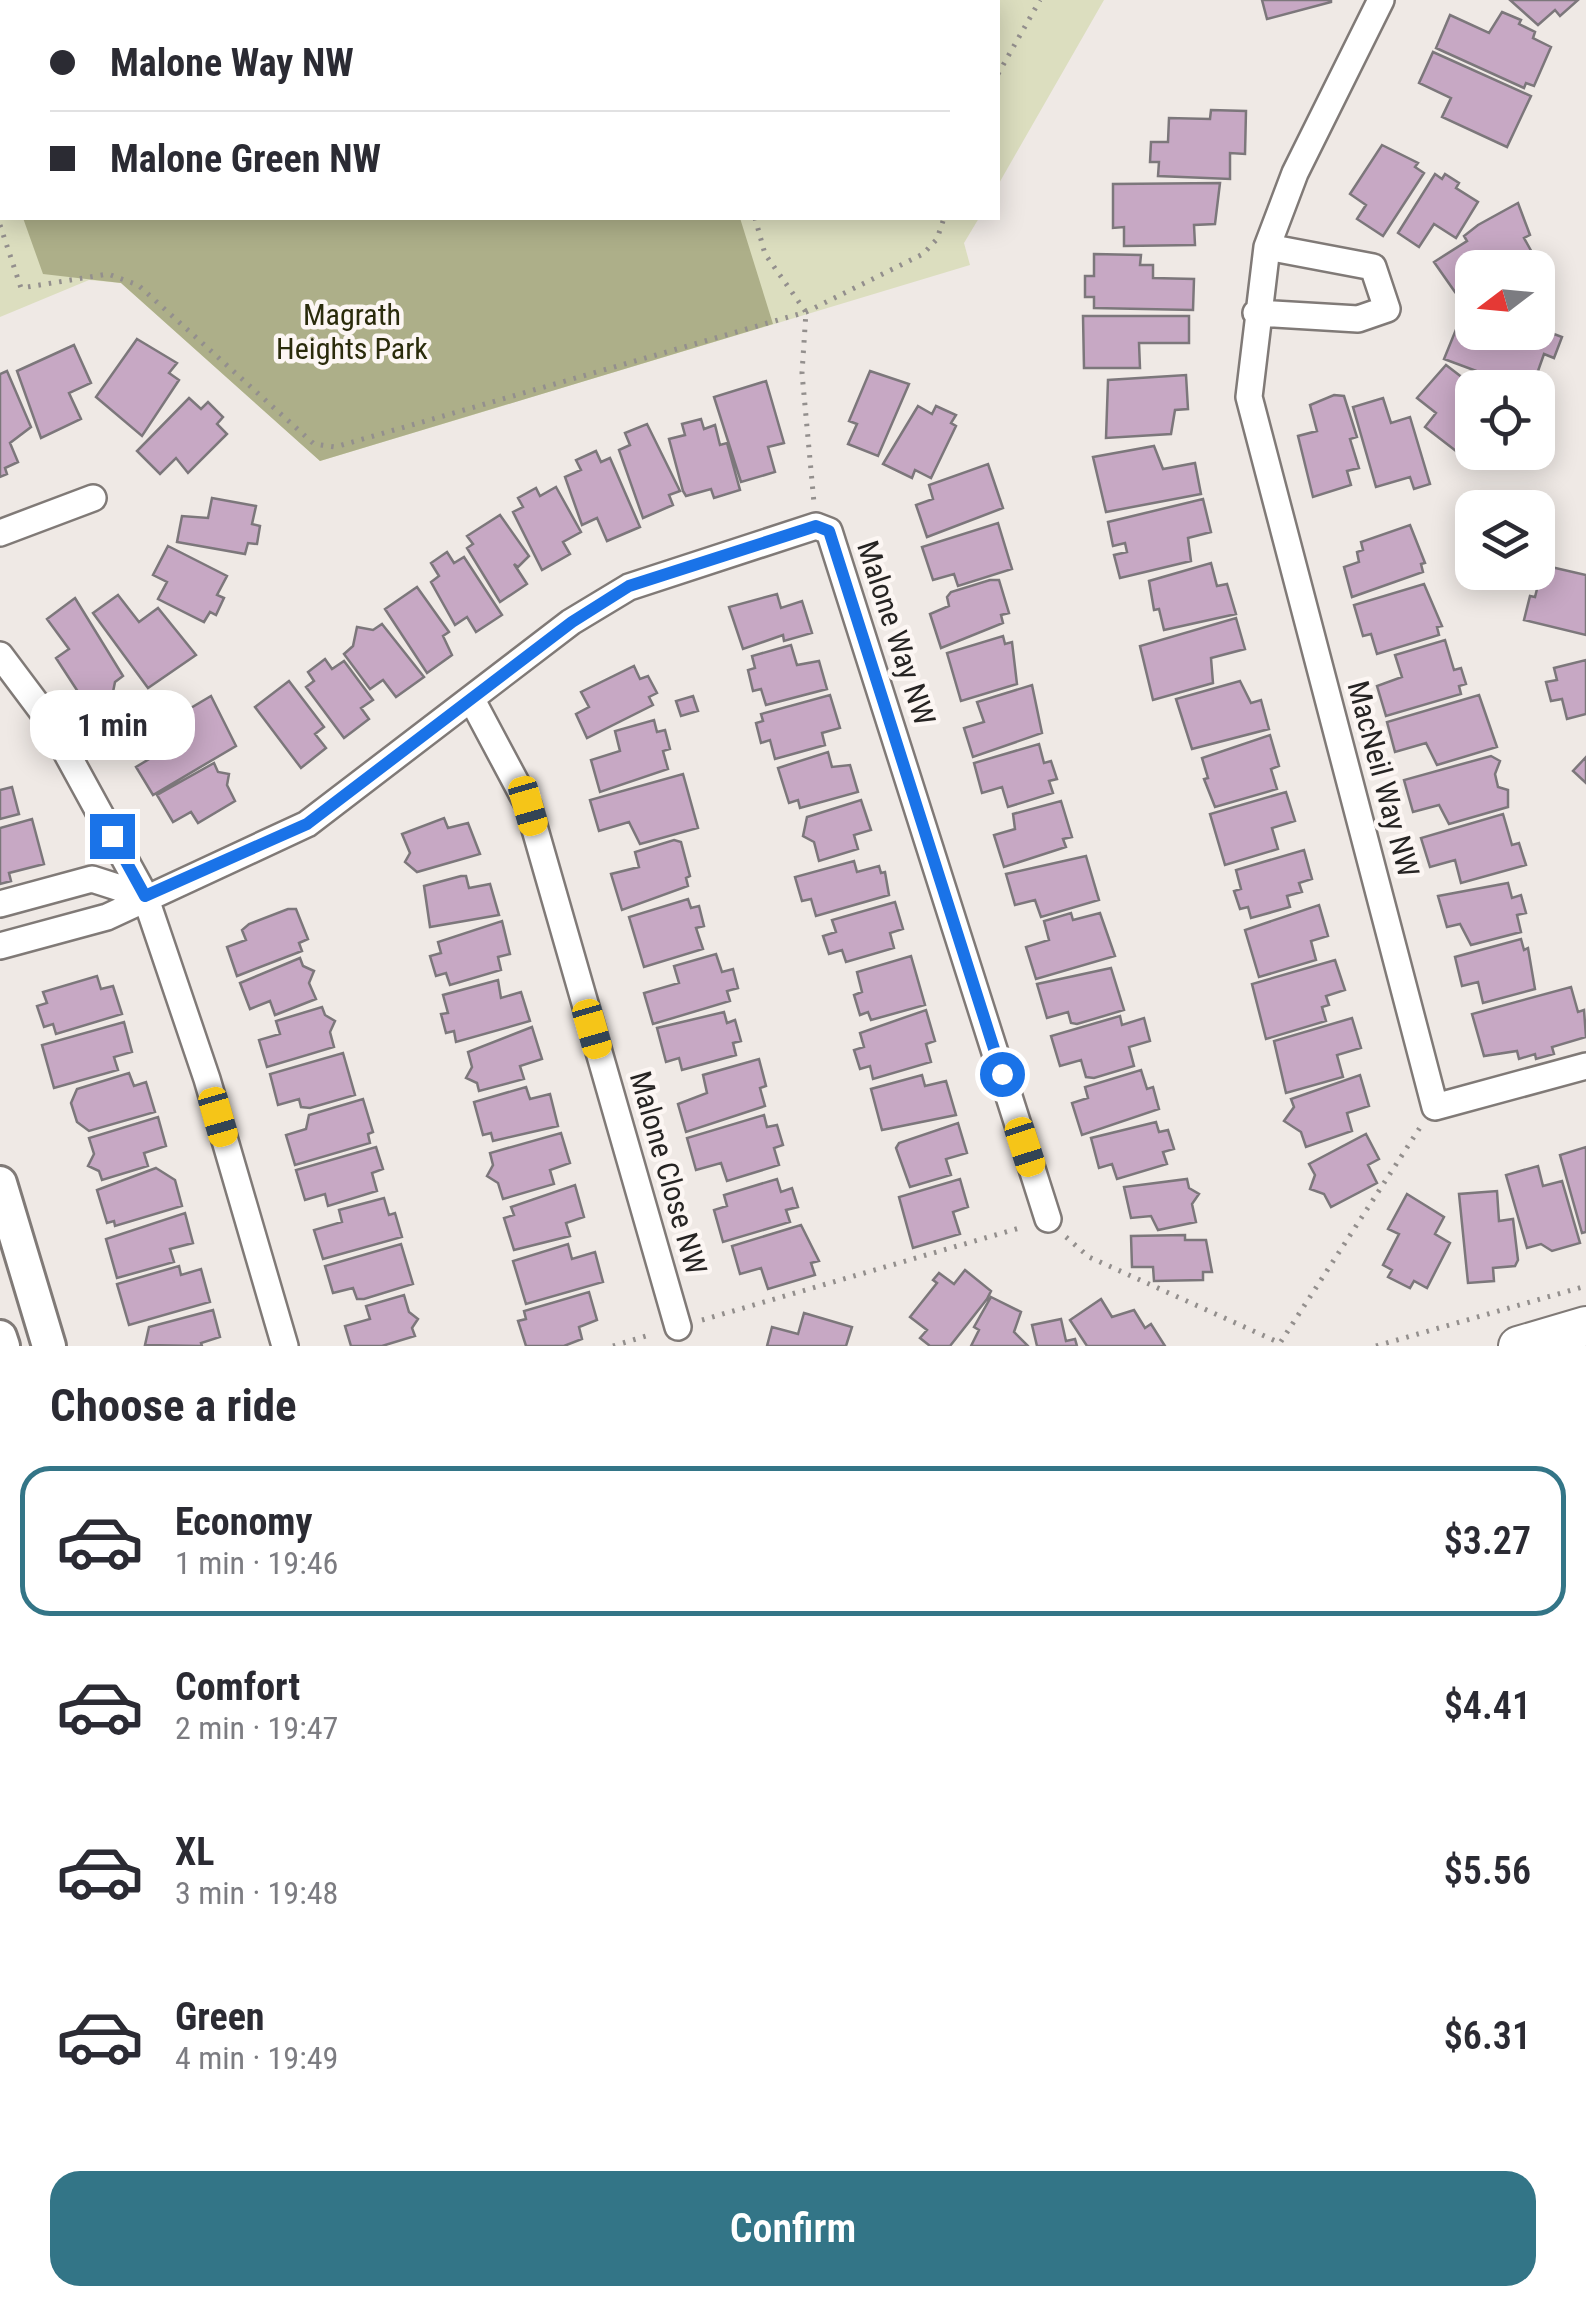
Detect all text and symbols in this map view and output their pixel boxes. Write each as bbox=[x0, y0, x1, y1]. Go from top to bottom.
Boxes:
text: Malone Way NW bbox=[110, 41, 354, 85]
text: Malone Green NW bbox=[110, 137, 381, 181]
north arrow bbox=[1455, 250, 1555, 350]
map controls bbox=[1455, 250, 1555, 590]
park label: Magrath Heights Park bbox=[276, 297, 428, 366]
button: locate bbox=[1455, 370, 1555, 470]
button: layers bbox=[1455, 490, 1555, 590]
street label: Malone Way NW bbox=[850, 536, 943, 730]
street label: MacNeil Way NW bbox=[1340, 677, 1427, 881]
callout: 1 min bbox=[29, 691, 194, 761]
text: 1 min bbox=[77, 706, 148, 744]
car bbox=[505, 773, 551, 839]
route end bbox=[90, 814, 135, 859]
car bbox=[569, 996, 615, 1062]
route start bbox=[980, 1052, 1025, 1097]
street label: Malone Close NW bbox=[623, 1067, 714, 1279]
car bbox=[195, 1084, 241, 1150]
car bbox=[1001, 1114, 1049, 1180]
text: Choose a ride bbox=[50, 1379, 297, 1432]
icon: car bbox=[55, 1496, 145, 1586]
text: Economy bbox=[175, 1500, 312, 1544]
text: $3.27 bbox=[1444, 1519, 1531, 1563]
text: 1 min · 19:46 bbox=[175, 1544, 338, 1582]
icon: car bbox=[55, 1661, 145, 1751]
text: Comfort bbox=[175, 1665, 300, 1709]
text: $4.41 bbox=[1444, 1684, 1531, 1728]
text: 2 min · 19:47 bbox=[175, 1709, 338, 1747]
icon: car bbox=[55, 1826, 145, 1916]
text: XL bbox=[175, 1830, 214, 1874]
text: $5.56 bbox=[1444, 1849, 1531, 1893]
text: 3 min · 19:48 bbox=[175, 1874, 338, 1912]
icon: car bbox=[55, 1991, 145, 2081]
text: Green bbox=[175, 1995, 265, 2039]
text: $6.31 bbox=[1444, 2014, 1531, 2058]
text: 4 min · 19:49 bbox=[175, 2039, 338, 2077]
button: Confirm bbox=[50, 2171, 1536, 2286]

